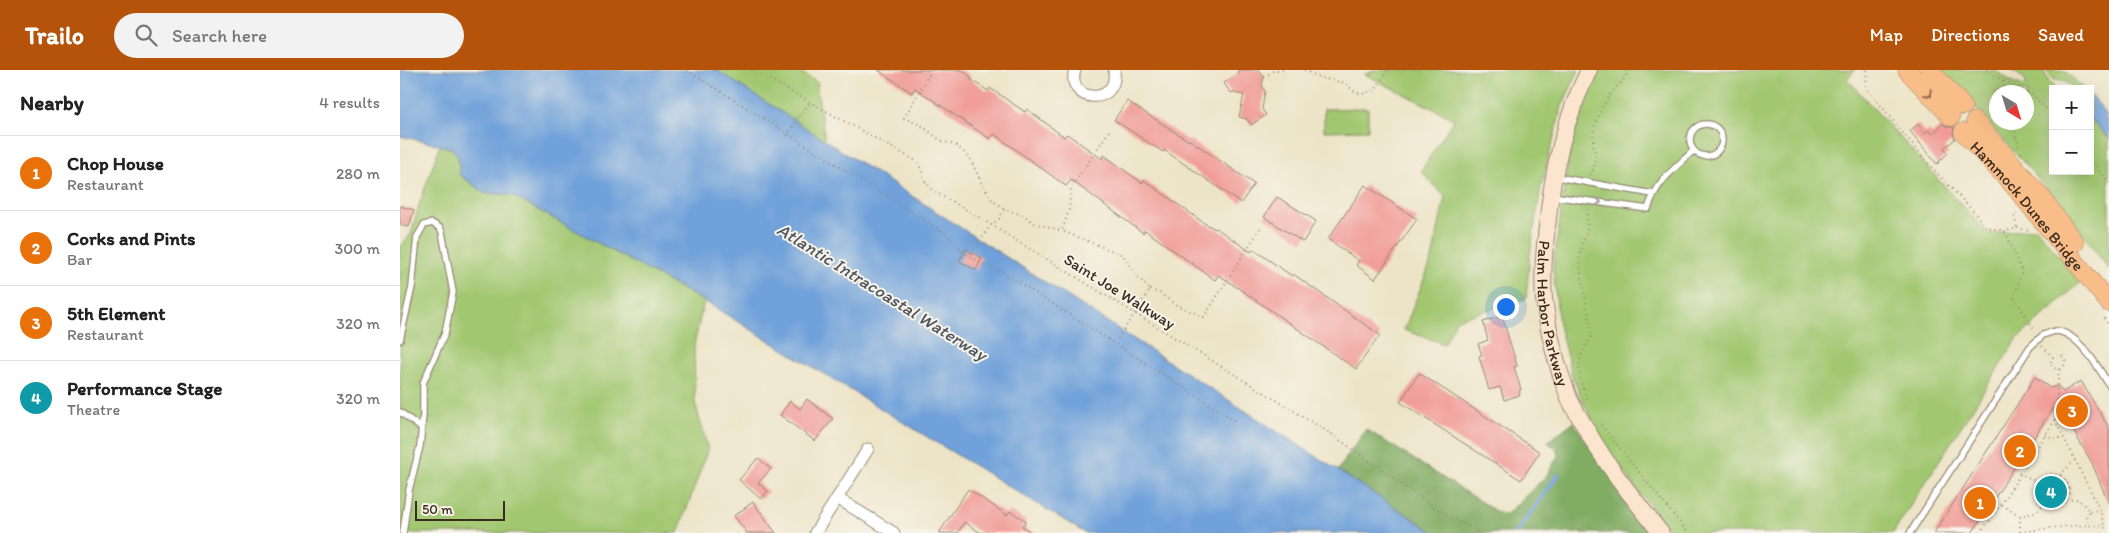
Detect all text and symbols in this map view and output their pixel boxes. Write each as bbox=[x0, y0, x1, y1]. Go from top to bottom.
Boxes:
search box bbox=[114, 13, 464, 58]
text: Trailo bbox=[25, 21, 84, 50]
icon: search bbox=[132, 21, 160, 49]
text: Search here bbox=[172, 24, 267, 47]
text: Map bbox=[1870, 24, 1903, 46]
text: Directions bbox=[1931, 24, 2010, 46]
text: Saved bbox=[2038, 24, 2084, 46]
north arrow bbox=[1989, 85, 2034, 130]
map controls bbox=[2049, 85, 2094, 175]
button: + bbox=[2049, 85, 2094, 130]
one-way arrow bbox=[1923, 88, 1932, 97]
text: Nearby bbox=[20, 90, 84, 115]
text: 4 results bbox=[319, 93, 380, 112]
button: − bbox=[2049, 130, 2094, 175]
street label: Hammock Dunes Bridge bbox=[1966, 137, 2088, 275]
text: Chop House bbox=[67, 152, 164, 175]
text: 1 bbox=[32, 164, 40, 183]
text: 280 m bbox=[336, 164, 380, 183]
text: Restaurant bbox=[67, 175, 144, 194]
one-way arrow bbox=[1594, 196, 1603, 206]
water label: Atlantic Intracoastal Waterway bbox=[773, 218, 993, 367]
text: Corks and Pints bbox=[67, 227, 196, 250]
text: 2 bbox=[32, 239, 40, 258]
text: 300 m bbox=[335, 239, 380, 258]
street label: Palm Harbor Parkway bbox=[1533, 240, 1573, 389]
text: Bar bbox=[67, 250, 92, 269]
street label: Saint Joe Walkway bbox=[1061, 250, 1179, 334]
your location bbox=[1493, 294, 1519, 320]
text: 5th Element bbox=[67, 302, 165, 325]
text: 3 bbox=[32, 314, 40, 333]
text: 320 m bbox=[336, 314, 380, 333]
text: Restaurant bbox=[67, 325, 144, 344]
text: Performance Stage bbox=[67, 377, 222, 400]
text: 4 bbox=[31, 389, 41, 408]
text: 320 m bbox=[336, 389, 380, 408]
pin: 3 bbox=[2056, 392, 2088, 430]
text: Theatre bbox=[67, 400, 120, 419]
pin: 2 bbox=[2004, 432, 2036, 470]
pin: 4 bbox=[2035, 473, 2067, 511]
pin: 1 bbox=[1964, 484, 1996, 522]
scale bar bbox=[415, 498, 505, 521]
text: 50 m bbox=[422, 501, 453, 518]

